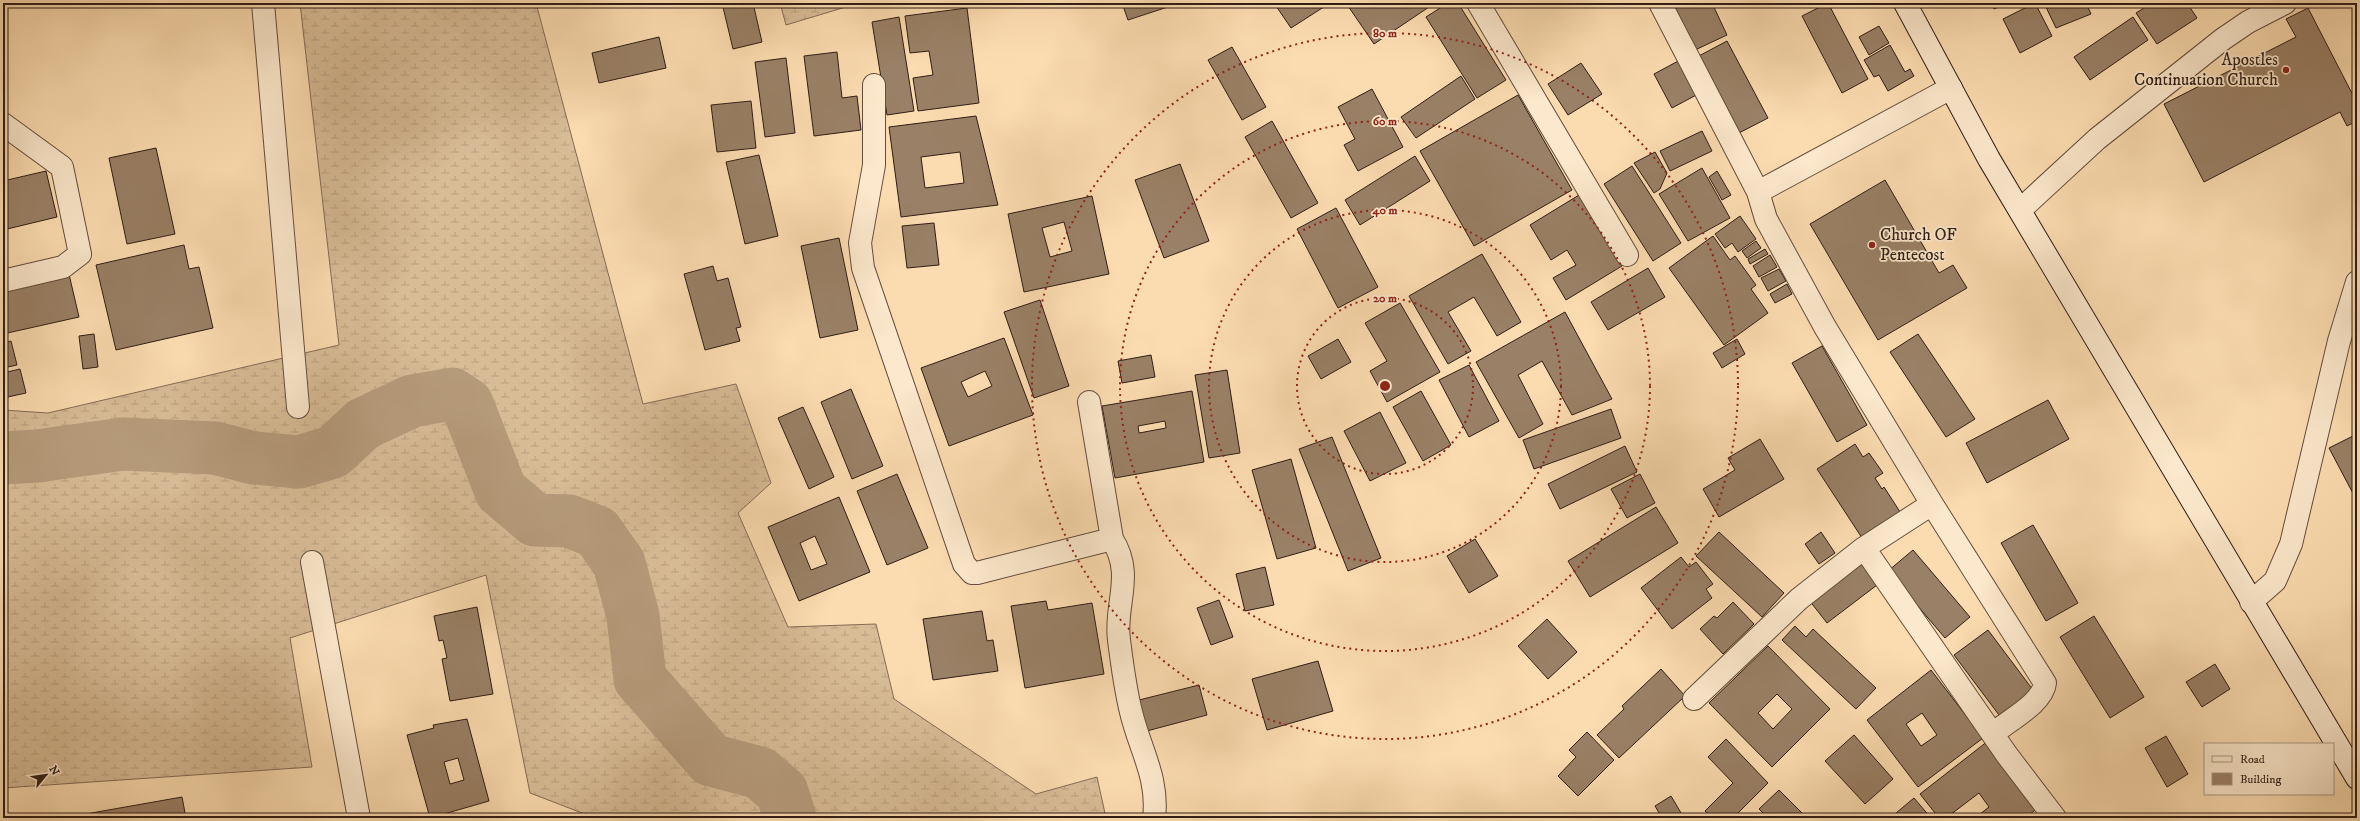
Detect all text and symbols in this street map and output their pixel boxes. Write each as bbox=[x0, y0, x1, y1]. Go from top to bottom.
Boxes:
text: 80 m bbox=[1373, 26, 1397, 41]
place label: Apostles Continuation Church bbox=[2134, 49, 2278, 91]
marker: Apostles Continuation Church bbox=[2281, 65, 2291, 75]
text: 60 m bbox=[1373, 114, 1397, 129]
text: 40 m bbox=[1372, 203, 1397, 218]
place label: Church OF Pentecost bbox=[1880, 224, 1957, 266]
marker: Church OF Pentecost bbox=[1867, 240, 1877, 250]
text: 20 m bbox=[1373, 291, 1397, 306]
centre of rings bbox=[1378, 379, 1392, 393]
legend bbox=[2204, 743, 2334, 795]
text: Road bbox=[2240, 752, 2265, 767]
north arrow bbox=[26, 755, 66, 795]
text: N bbox=[46, 763, 62, 778]
text: Building bbox=[2240, 772, 2281, 787]

